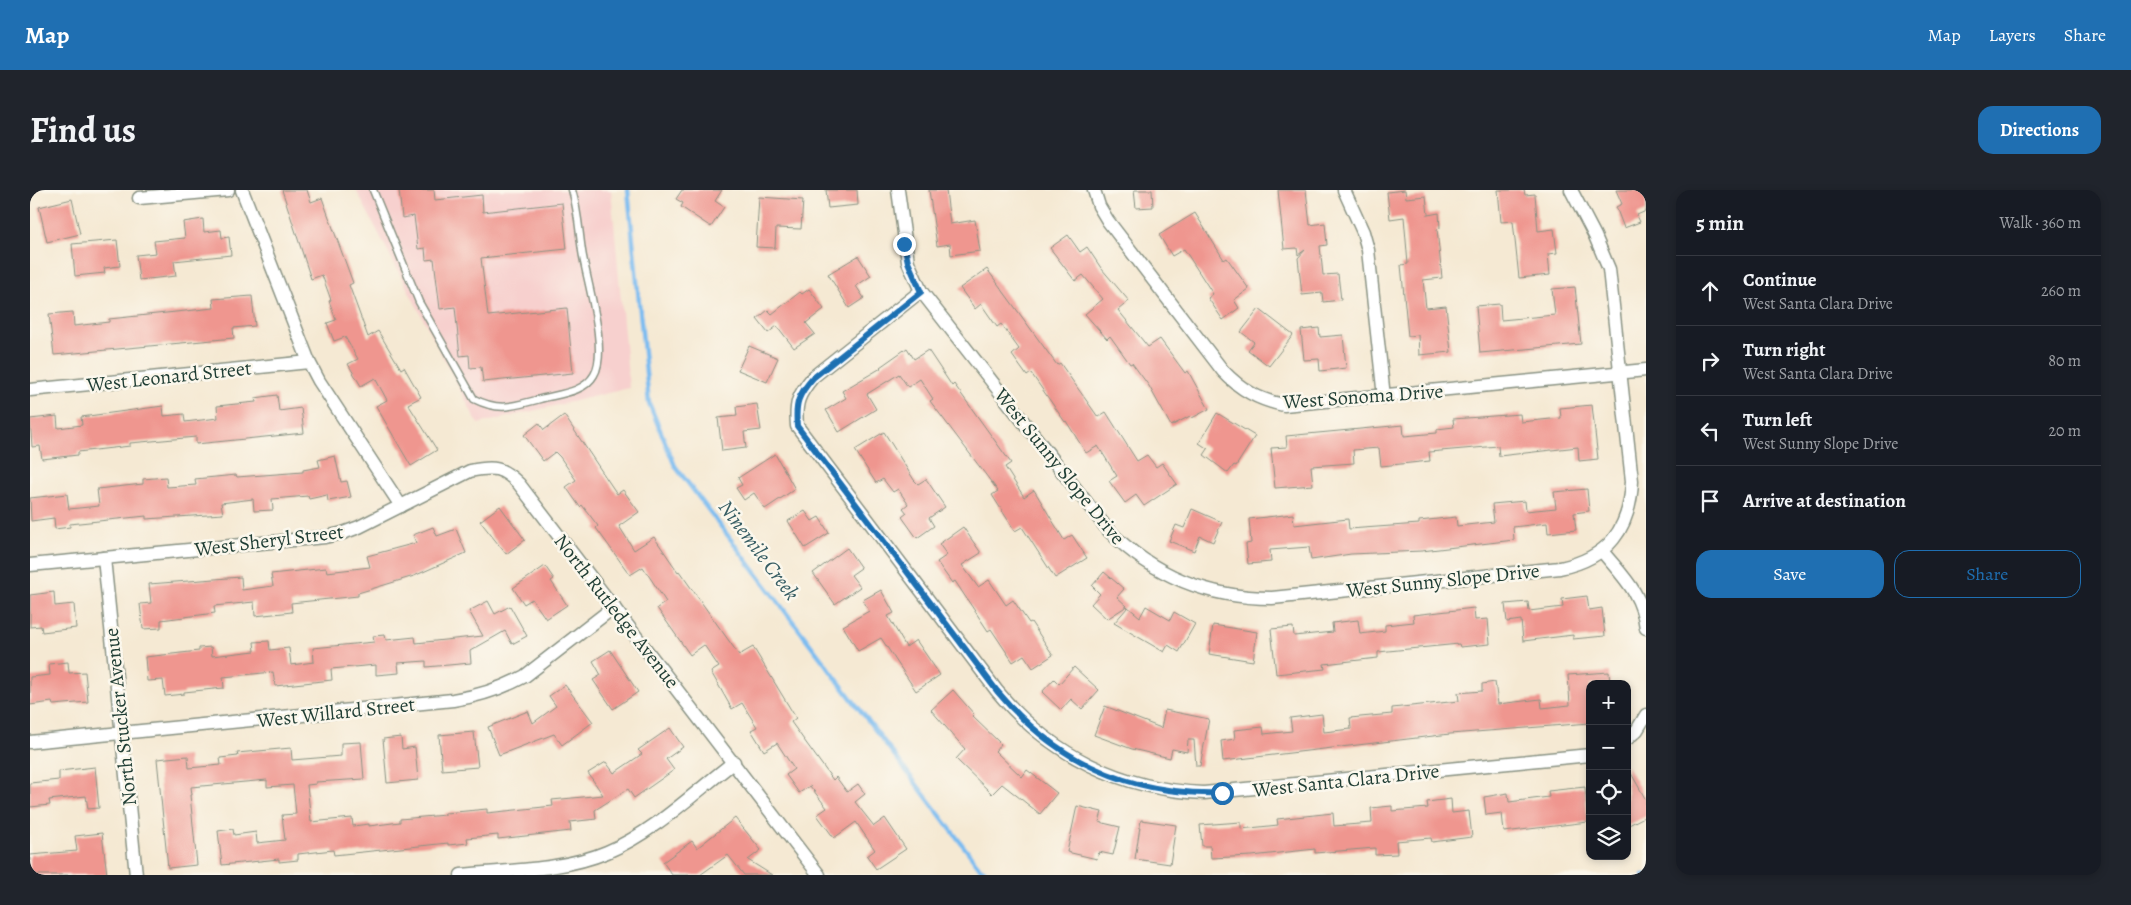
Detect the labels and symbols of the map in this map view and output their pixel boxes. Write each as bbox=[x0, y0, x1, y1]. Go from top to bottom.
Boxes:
route end bbox=[893, 233, 916, 256]
street label: West Leonard Street bbox=[84, 354, 253, 399]
street label: West Sonoma Drive bbox=[1281, 377, 1444, 416]
street label: West Sunny Slope Drive bbox=[987, 382, 1131, 550]
water label: Ninemile Creek bbox=[712, 494, 806, 606]
street label: West Sheryl Street bbox=[192, 518, 345, 563]
street label: North Rutledge Avenue bbox=[548, 529, 685, 694]
street label: West Sunny Slope Drive bbox=[1344, 557, 1541, 604]
street label: North Stucker Avenue bbox=[98, 626, 143, 807]
street label: West Willard Street bbox=[255, 691, 417, 734]
street label: West Santa Clara Drive bbox=[1250, 757, 1441, 804]
route start bbox=[1211, 782, 1234, 805]

